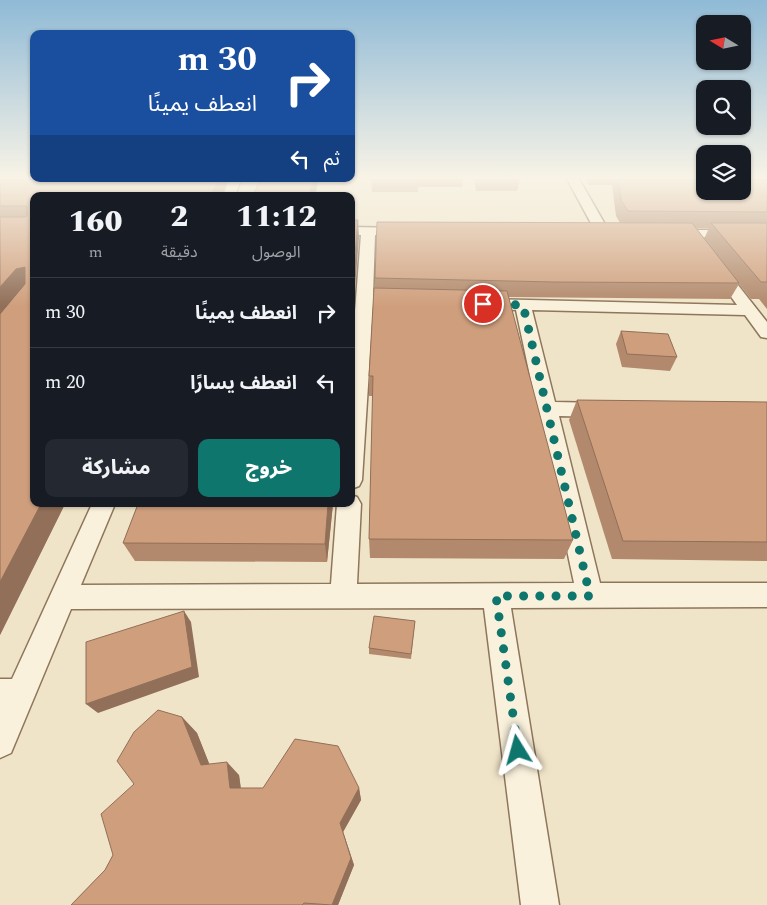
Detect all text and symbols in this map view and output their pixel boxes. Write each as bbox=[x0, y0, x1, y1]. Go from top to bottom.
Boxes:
north arrow bbox=[696, 15, 751, 70]
map controls bbox=[696, 15, 751, 200]
text: 30 m bbox=[177, 33, 257, 86]
icon: right bbox=[275, 50, 340, 115]
button: search bbox=[696, 80, 751, 135]
text: انعطف يمينًا bbox=[148, 88, 257, 121]
icon: left bbox=[286, 145, 314, 173]
text: ثم bbox=[324, 145, 340, 174]
button: layers bbox=[696, 145, 751, 200]
text: 2 bbox=[170, 194, 188, 240]
text: 11:12 bbox=[236, 194, 316, 240]
text: 160 bbox=[69, 199, 123, 245]
text: m bbox=[89, 240, 102, 264]
text: دقيقة bbox=[161, 240, 198, 264]
text: الوصول bbox=[252, 240, 301, 264]
pin bbox=[462, 283, 504, 325]
icon: arrive bbox=[469, 290, 497, 318]
text: 30 m bbox=[45, 298, 85, 327]
text: انعطف يمينًا bbox=[195, 299, 297, 328]
icon: right bbox=[312, 299, 340, 327]
text: 20 m bbox=[45, 368, 85, 397]
text: انعطف يسارًا bbox=[190, 369, 297, 398]
icon: left bbox=[312, 369, 340, 397]
button: مشاركة bbox=[45, 439, 188, 497]
button: خروج bbox=[198, 439, 340, 497]
position arrow bbox=[491, 723, 543, 775]

